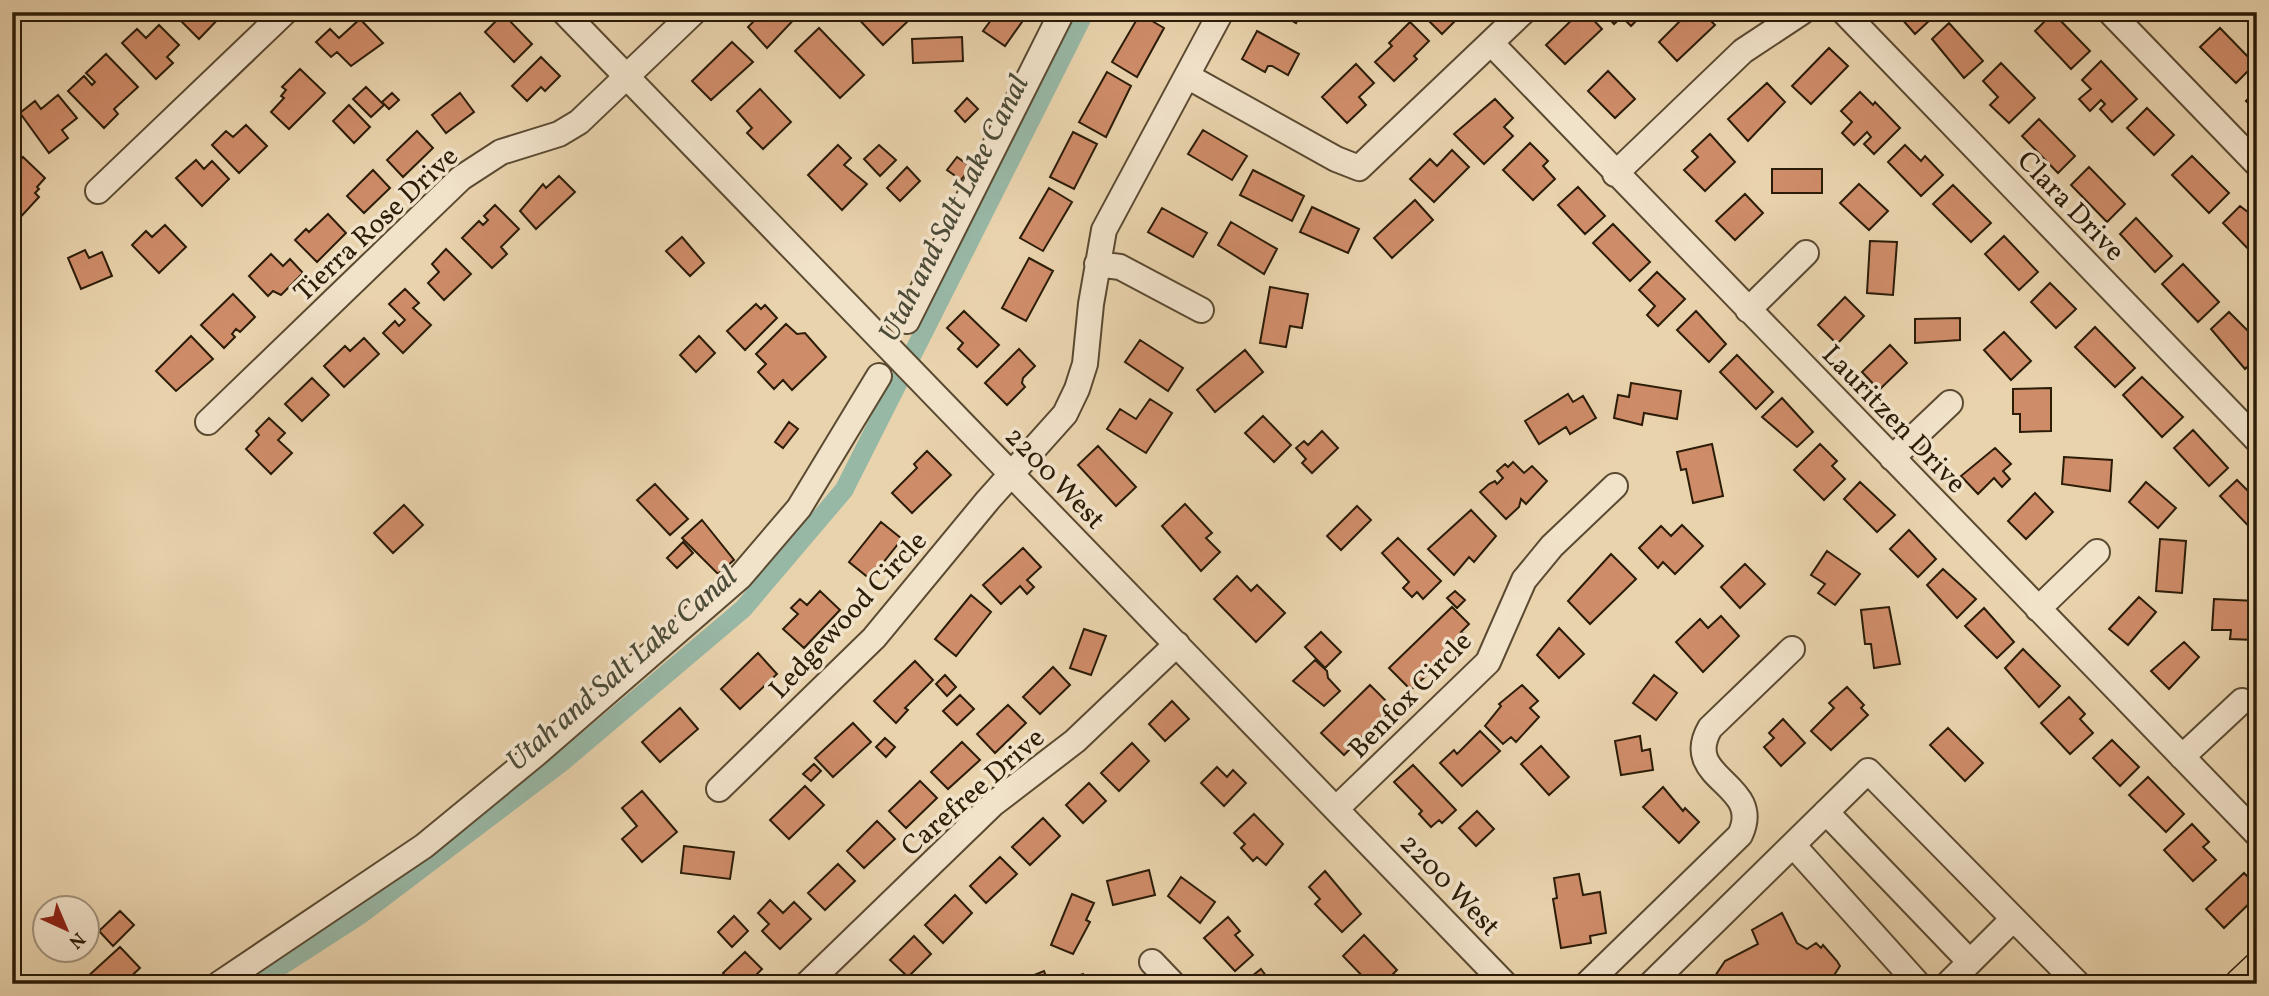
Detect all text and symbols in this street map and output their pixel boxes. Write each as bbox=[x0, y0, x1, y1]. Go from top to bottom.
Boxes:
water label: Utah and Salt Lake Canal bbox=[869, 68, 1041, 350]
street label: Tierra Rose Drive bbox=[286, 138, 468, 312]
street label: Clara Drive bbox=[2007, 143, 2133, 271]
street label: Lauritzen Drive bbox=[1812, 337, 1974, 503]
street label: 2200 West bbox=[995, 419, 1113, 539]
street label: Ledgewood Circle bbox=[761, 523, 937, 708]
water label: Utah and Salt Lake Canal bbox=[497, 557, 748, 782]
street label: Benfox Circle bbox=[1340, 623, 1482, 768]
street label: Carefree Drive bbox=[893, 719, 1054, 866]
street label: 2200 West bbox=[1390, 826, 1508, 946]
north arrow bbox=[32, 894, 102, 964]
text: N bbox=[62, 926, 90, 954]

